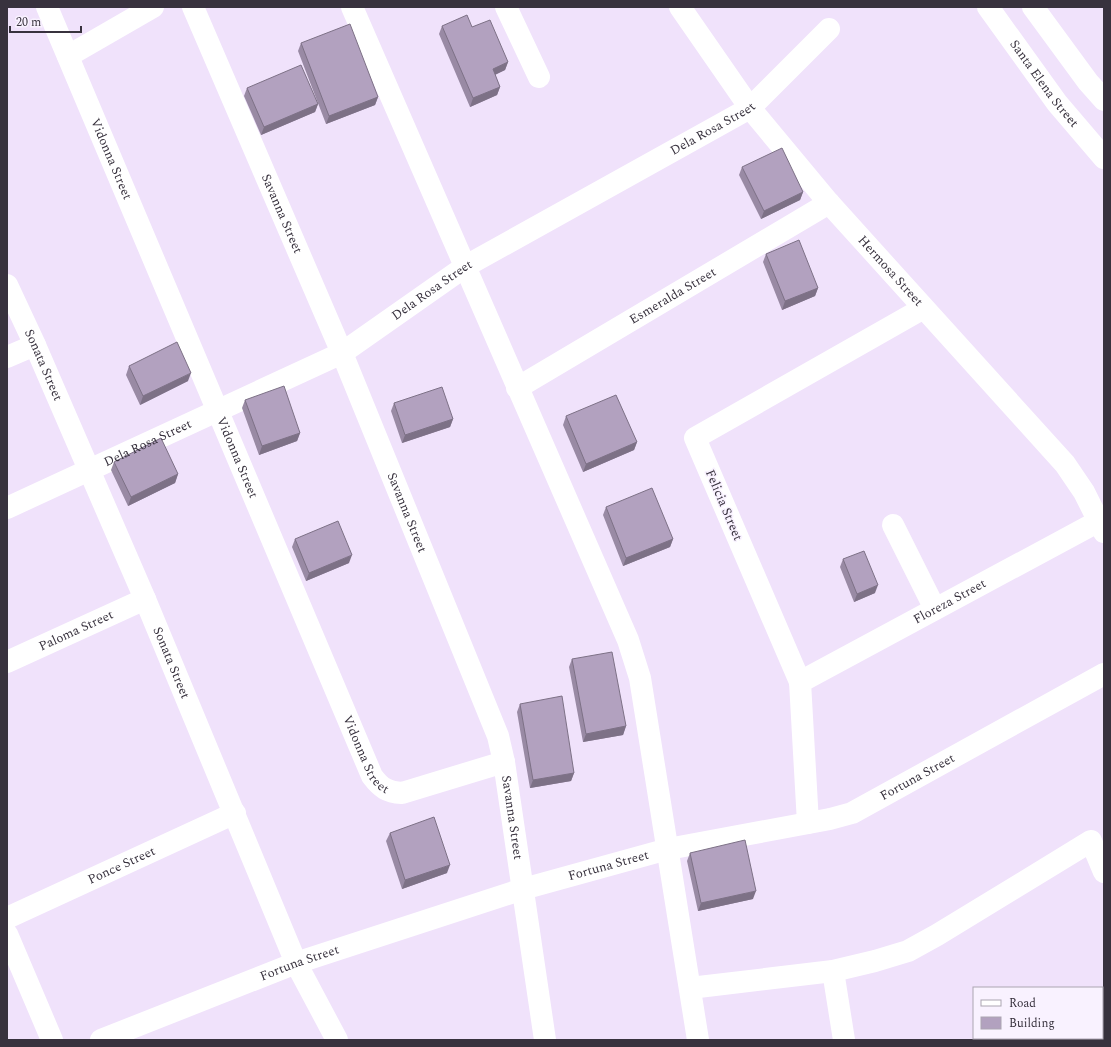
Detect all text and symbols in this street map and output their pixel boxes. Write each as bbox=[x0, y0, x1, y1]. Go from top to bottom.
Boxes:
scale bar bbox=[10, 8, 81, 34]
text: 20 m bbox=[16, 13, 41, 32]
street label: Santa Elena Street bbox=[1005, 36, 1084, 132]
street label: Dela Rosa Street bbox=[666, 97, 761, 160]
street label: Vidonna Street bbox=[85, 115, 138, 203]
street label: Savanna Street bbox=[256, 171, 308, 257]
street label: Hermosa Street bbox=[853, 231, 928, 311]
street label: Dela Rosa Street bbox=[387, 254, 476, 325]
street label: Esmeralda Street bbox=[625, 262, 720, 329]
street label: Sonata Street bbox=[19, 326, 68, 404]
street label: Dela Rosa Street bbox=[100, 414, 195, 472]
street label: Vidonna Street bbox=[211, 414, 264, 502]
street label: Felicia Street bbox=[700, 466, 748, 544]
street label: Savanna Street bbox=[382, 469, 432, 556]
street label: Floreza Street bbox=[910, 573, 990, 629]
street label: Paloma Street bbox=[36, 605, 117, 656]
street label: Sonata Street bbox=[148, 624, 195, 702]
street label: Vidonna Street bbox=[337, 712, 393, 799]
street label: Fortuna Street bbox=[876, 748, 959, 806]
street label: Savanna Street bbox=[496, 774, 528, 861]
street label: Ponce Street bbox=[84, 841, 159, 890]
street label: Fortuna Street bbox=[566, 845, 651, 886]
street label: Fortuna Street bbox=[257, 939, 342, 986]
legend bbox=[973, 987, 1103, 1039]
text: Road bbox=[1009, 994, 1036, 1013]
text: Building bbox=[1009, 1014, 1055, 1033]

